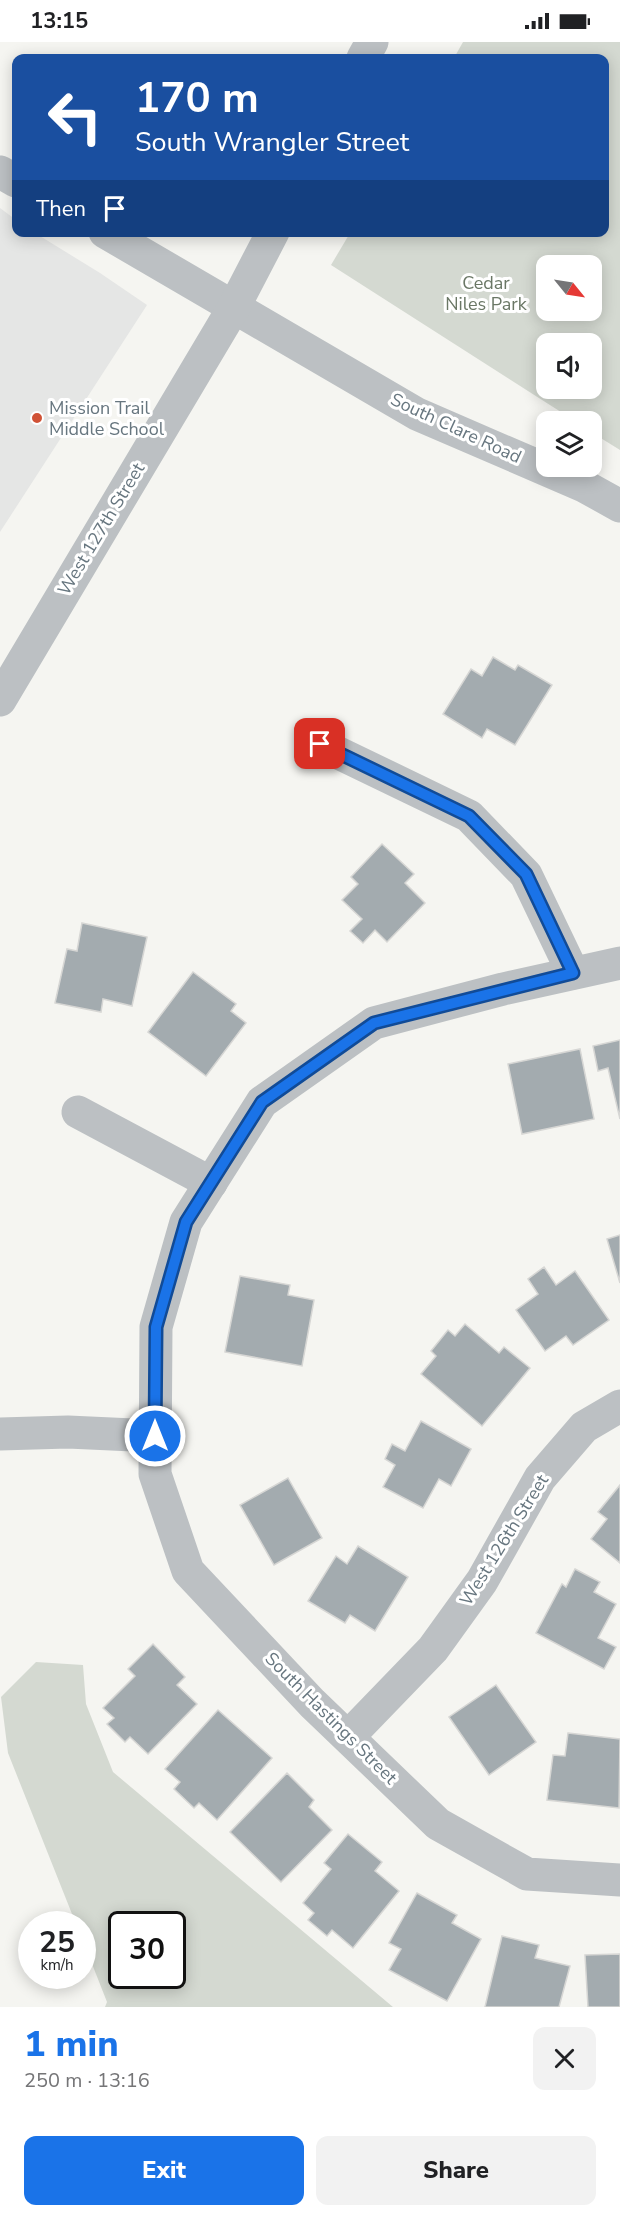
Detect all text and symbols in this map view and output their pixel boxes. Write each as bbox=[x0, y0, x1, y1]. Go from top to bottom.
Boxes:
text: 13:15 bbox=[30, 6, 88, 36]
text: 170 m bbox=[135, 70, 259, 127]
icon: left bbox=[36, 78, 114, 156]
text: South Wrangler Street bbox=[135, 124, 409, 161]
icon: arrive bbox=[98, 192, 131, 225]
text: Then bbox=[36, 194, 86, 224]
north arrow bbox=[536, 255, 602, 321]
map controls bbox=[536, 255, 602, 477]
park label: Cedar Niles Park bbox=[445, 271, 528, 316]
button: sound bbox=[536, 333, 602, 399]
street label: South Clare Road bbox=[387, 387, 525, 469]
place label: Mission Trail Middle School bbox=[49, 396, 165, 441]
marker: Mission Trail Middle School bbox=[30, 411, 44, 425]
button: layers bbox=[536, 411, 602, 477]
street label: West 127th Street bbox=[52, 458, 150, 600]
pin bbox=[294, 718, 345, 769]
icon: arrive bbox=[303, 727, 336, 760]
position arrow bbox=[123, 1404, 187, 1468]
street label: West 126th Street bbox=[454, 1469, 554, 1610]
street label: South Hastings Street bbox=[260, 1647, 403, 1790]
speed limit sign: 30 bbox=[108, 1911, 186, 1989]
text: 25 bbox=[39, 1922, 75, 1963]
text: km/h bbox=[40, 1955, 74, 1975]
text: 1 min bbox=[24, 2020, 119, 2069]
button: close bbox=[533, 2027, 596, 2090]
text: 250 m · 13:16 bbox=[24, 2067, 150, 2094]
button: Exit bbox=[24, 2136, 304, 2205]
button: Share bbox=[316, 2136, 596, 2205]

